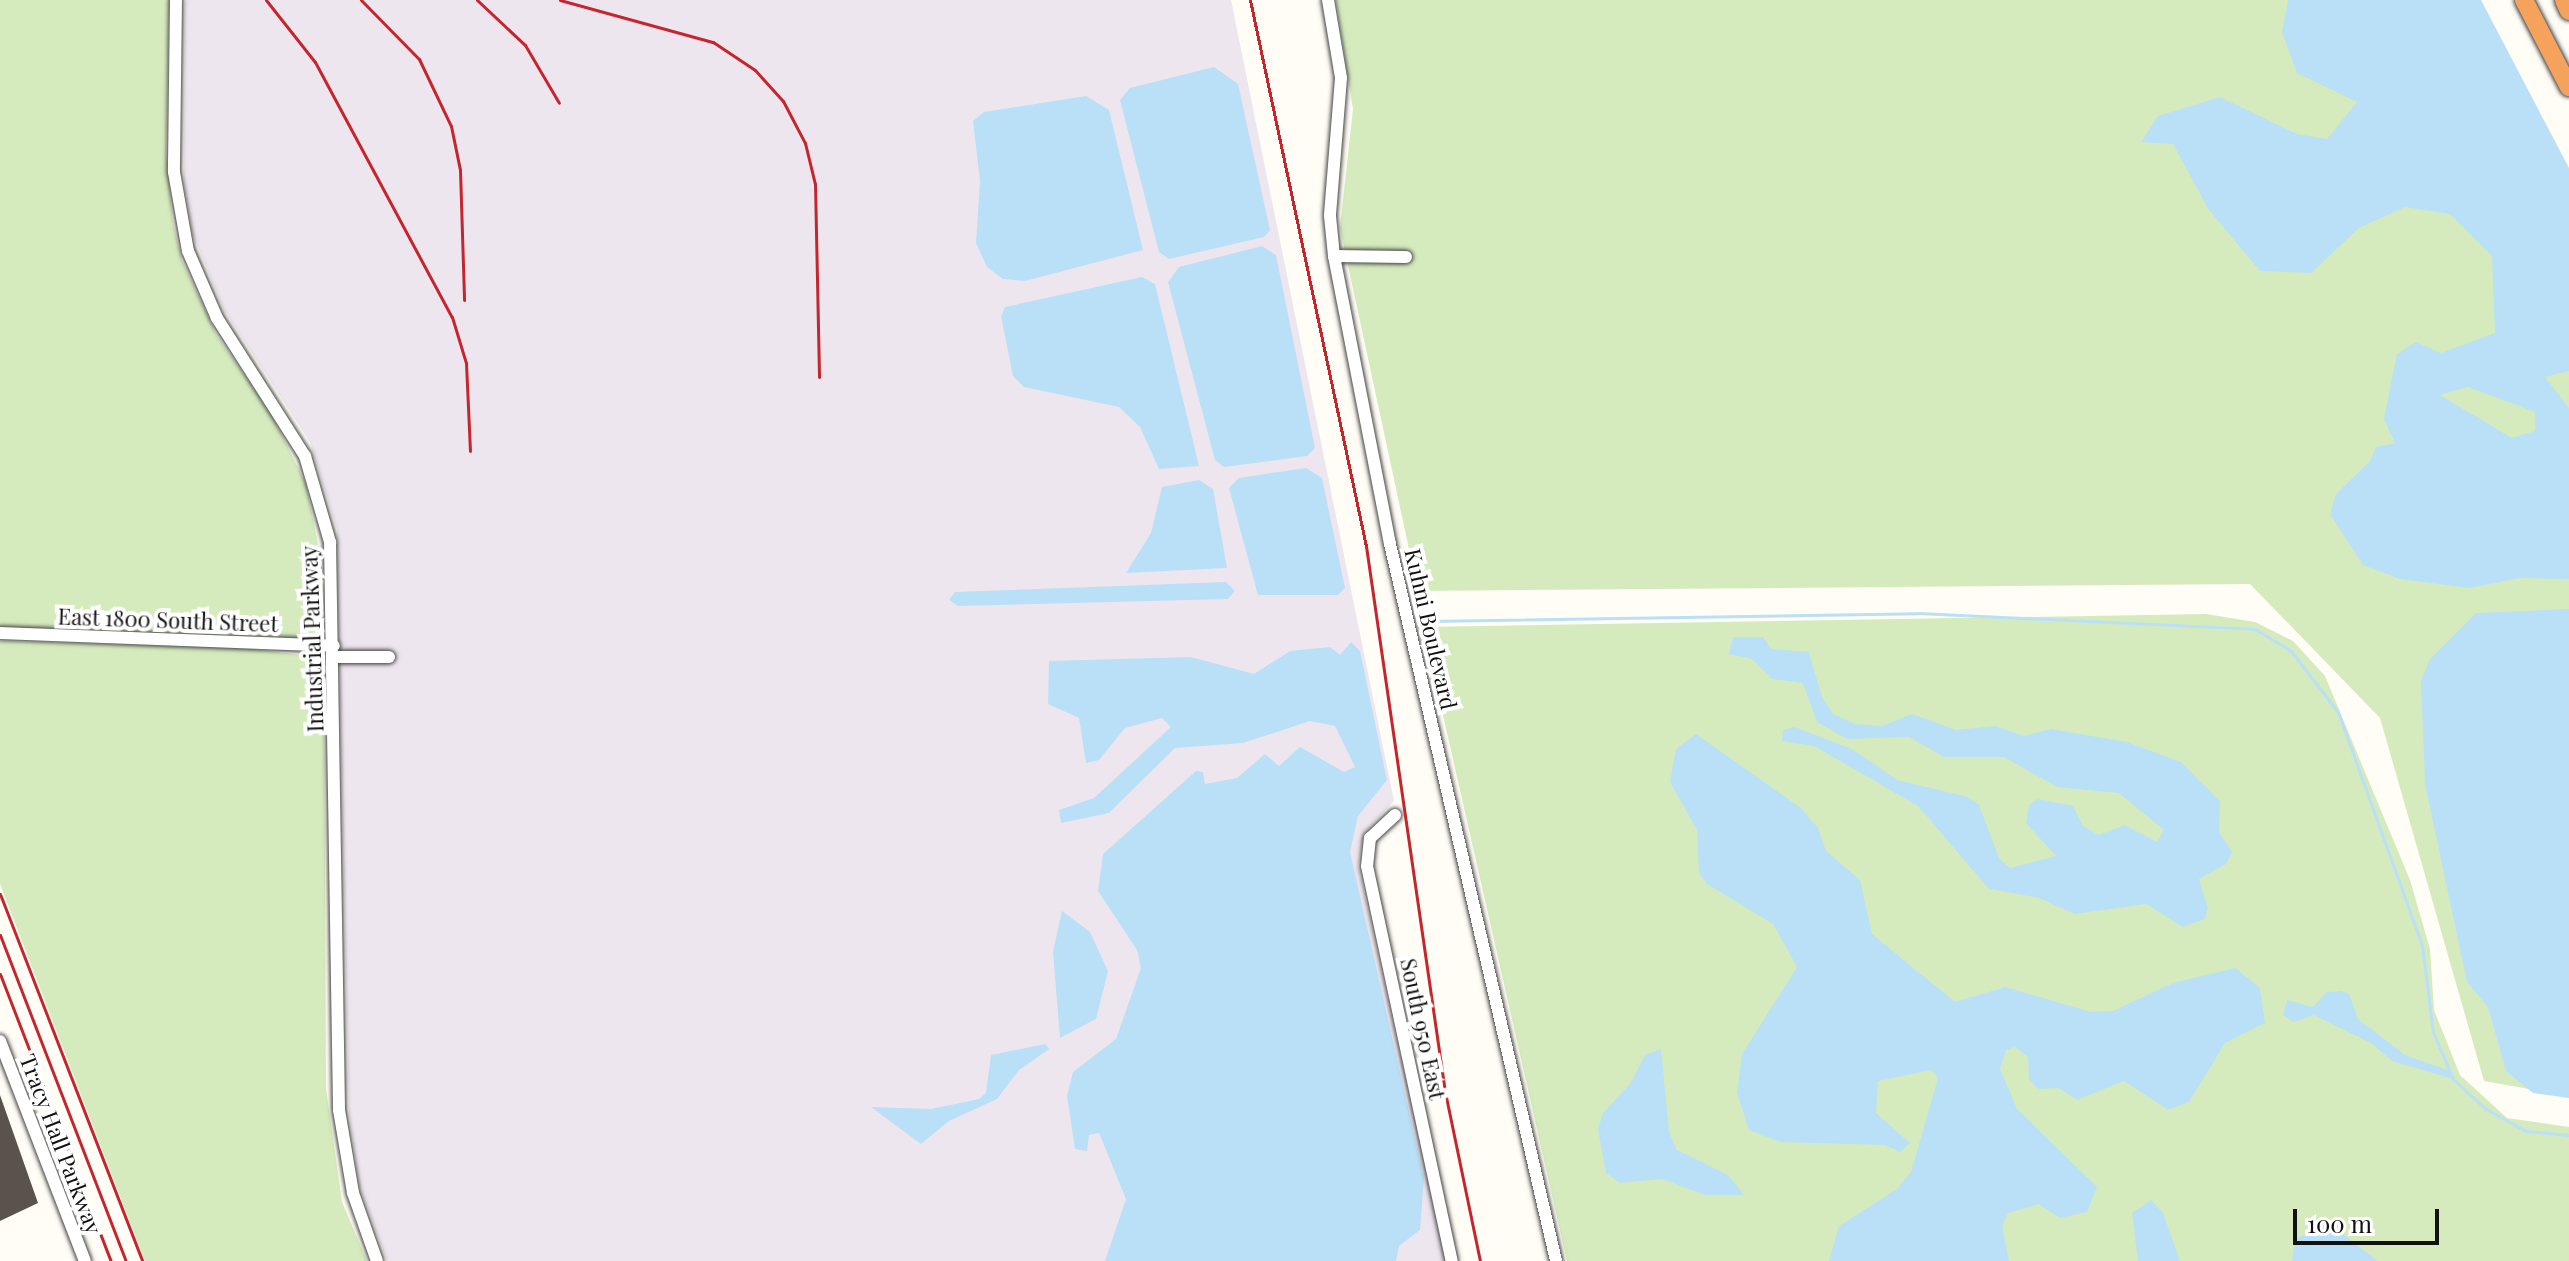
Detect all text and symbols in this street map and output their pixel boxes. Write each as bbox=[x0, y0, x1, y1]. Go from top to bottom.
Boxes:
street label: Industrial Parkway bbox=[296, 545, 328, 733]
street label: Kuhni Boulevard bbox=[1400, 546, 1462, 712]
street label: East 1800 South Street bbox=[57, 603, 279, 637]
street label: South 950 East bbox=[1395, 956, 1451, 1102]
street label: Tracy Hall Parkway bbox=[14, 1050, 108, 1238]
scale bar bbox=[2297, 1193, 2443, 1243]
text: 100 m bbox=[2307, 1207, 2372, 1239]

